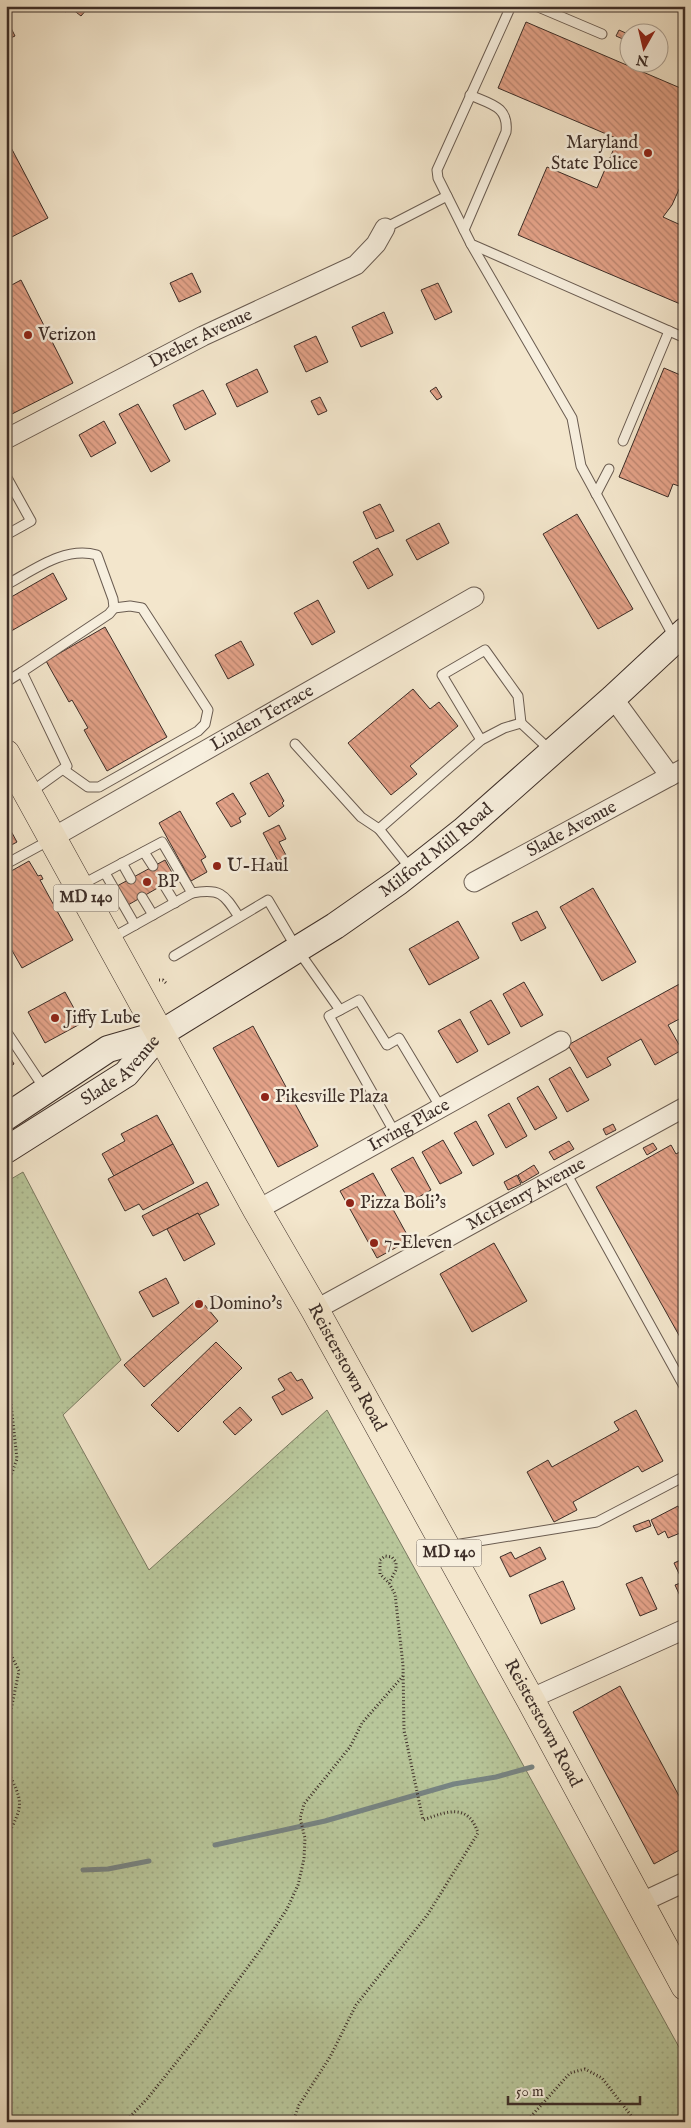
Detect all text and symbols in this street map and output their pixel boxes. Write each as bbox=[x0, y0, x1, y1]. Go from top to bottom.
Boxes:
north arrow bbox=[618, 22, 668, 72]
text: N bbox=[635, 50, 651, 70]
place label: Maryland State Police bbox=[551, 132, 638, 176]
marker: Maryland State Police bbox=[642, 147, 654, 159]
street label: Dreher Avenue bbox=[145, 303, 256, 374]
place label: Verizon bbox=[37, 324, 97, 347]
marker: Verizon bbox=[22, 329, 34, 341]
street label: Linden Terrace bbox=[206, 679, 318, 757]
street label: Slade Avenue bbox=[523, 796, 621, 863]
street label: Milford Mill Road bbox=[375, 798, 498, 903]
place label: U-Haul bbox=[227, 855, 288, 878]
marker: U-Haul bbox=[211, 860, 223, 872]
place label: BP bbox=[157, 871, 179, 894]
marker: BP bbox=[141, 876, 153, 888]
road number: MD 140 bbox=[54, 884, 118, 911]
place label: Jiffy Lube bbox=[63, 1007, 141, 1030]
marker: Jiffy Lube bbox=[49, 1012, 61, 1024]
street label: Slade Avenue bbox=[76, 1030, 165, 1111]
place label: Pikesville Plaza bbox=[275, 1086, 389, 1109]
marker: Pikesville Plaza bbox=[259, 1091, 271, 1103]
street label: Irving Place bbox=[364, 1094, 454, 1157]
street label: McHenry Avenue bbox=[463, 1152, 590, 1236]
place label: Pizza Boli's bbox=[360, 1192, 446, 1215]
marker: Pizza Boli's bbox=[344, 1197, 356, 1209]
place label: 7-Eleven bbox=[384, 1232, 453, 1255]
marker: 7-Eleven bbox=[368, 1237, 380, 1249]
place label: Domino's bbox=[209, 1293, 282, 1316]
marker: Domino's bbox=[193, 1298, 205, 1310]
street label: Reisterstown Road bbox=[302, 1300, 392, 1436]
road number: MD 140 bbox=[416, 1540, 482, 1566]
street label: Reisterstown Road bbox=[499, 1655, 587, 1791]
scale bar bbox=[508, 2073, 641, 2105]
text: 50 m bbox=[516, 2082, 544, 2101]

